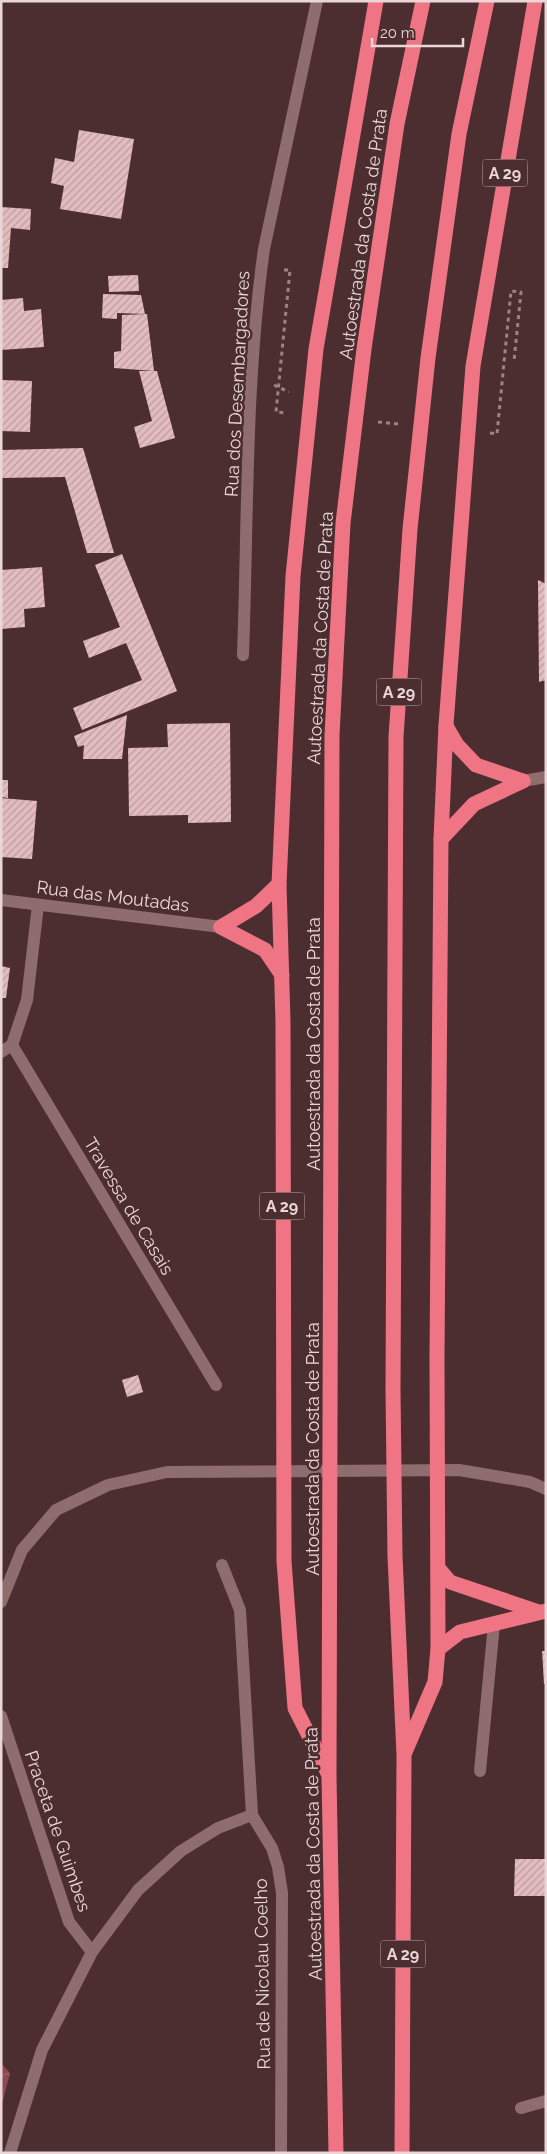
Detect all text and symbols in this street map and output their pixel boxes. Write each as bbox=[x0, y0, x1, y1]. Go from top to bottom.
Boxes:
scale bar bbox=[372, 15, 463, 47]
text: 20 m bbox=[380, 24, 415, 42]
street label: Autoestrada da Costa de Prata bbox=[335, 107, 391, 361]
road number: A 29 bbox=[482, 160, 528, 187]
street label: Rua dos Desembargadores bbox=[221, 270, 253, 498]
street label: Autoestrada da Costa de Prata bbox=[303, 511, 337, 765]
road number: A 29 bbox=[376, 679, 422, 706]
street label: Rua das Moutadas bbox=[36, 876, 191, 916]
street label: Autoestrada da Costa de Prata bbox=[303, 917, 324, 1171]
street label: Travessa de Casais bbox=[80, 1134, 178, 1279]
road number: A 29 bbox=[260, 1192, 304, 1220]
street label: Autoestrada da Costa de Prata bbox=[302, 1322, 323, 1576]
street label: Autoestrada da Costa de Prata bbox=[300, 1727, 326, 1981]
street label: Praceta de Guimbes bbox=[21, 1748, 95, 1914]
street label: Rua de Nicolau Coelho bbox=[250, 1878, 274, 2070]
road number: A 29 bbox=[380, 1940, 426, 1968]

